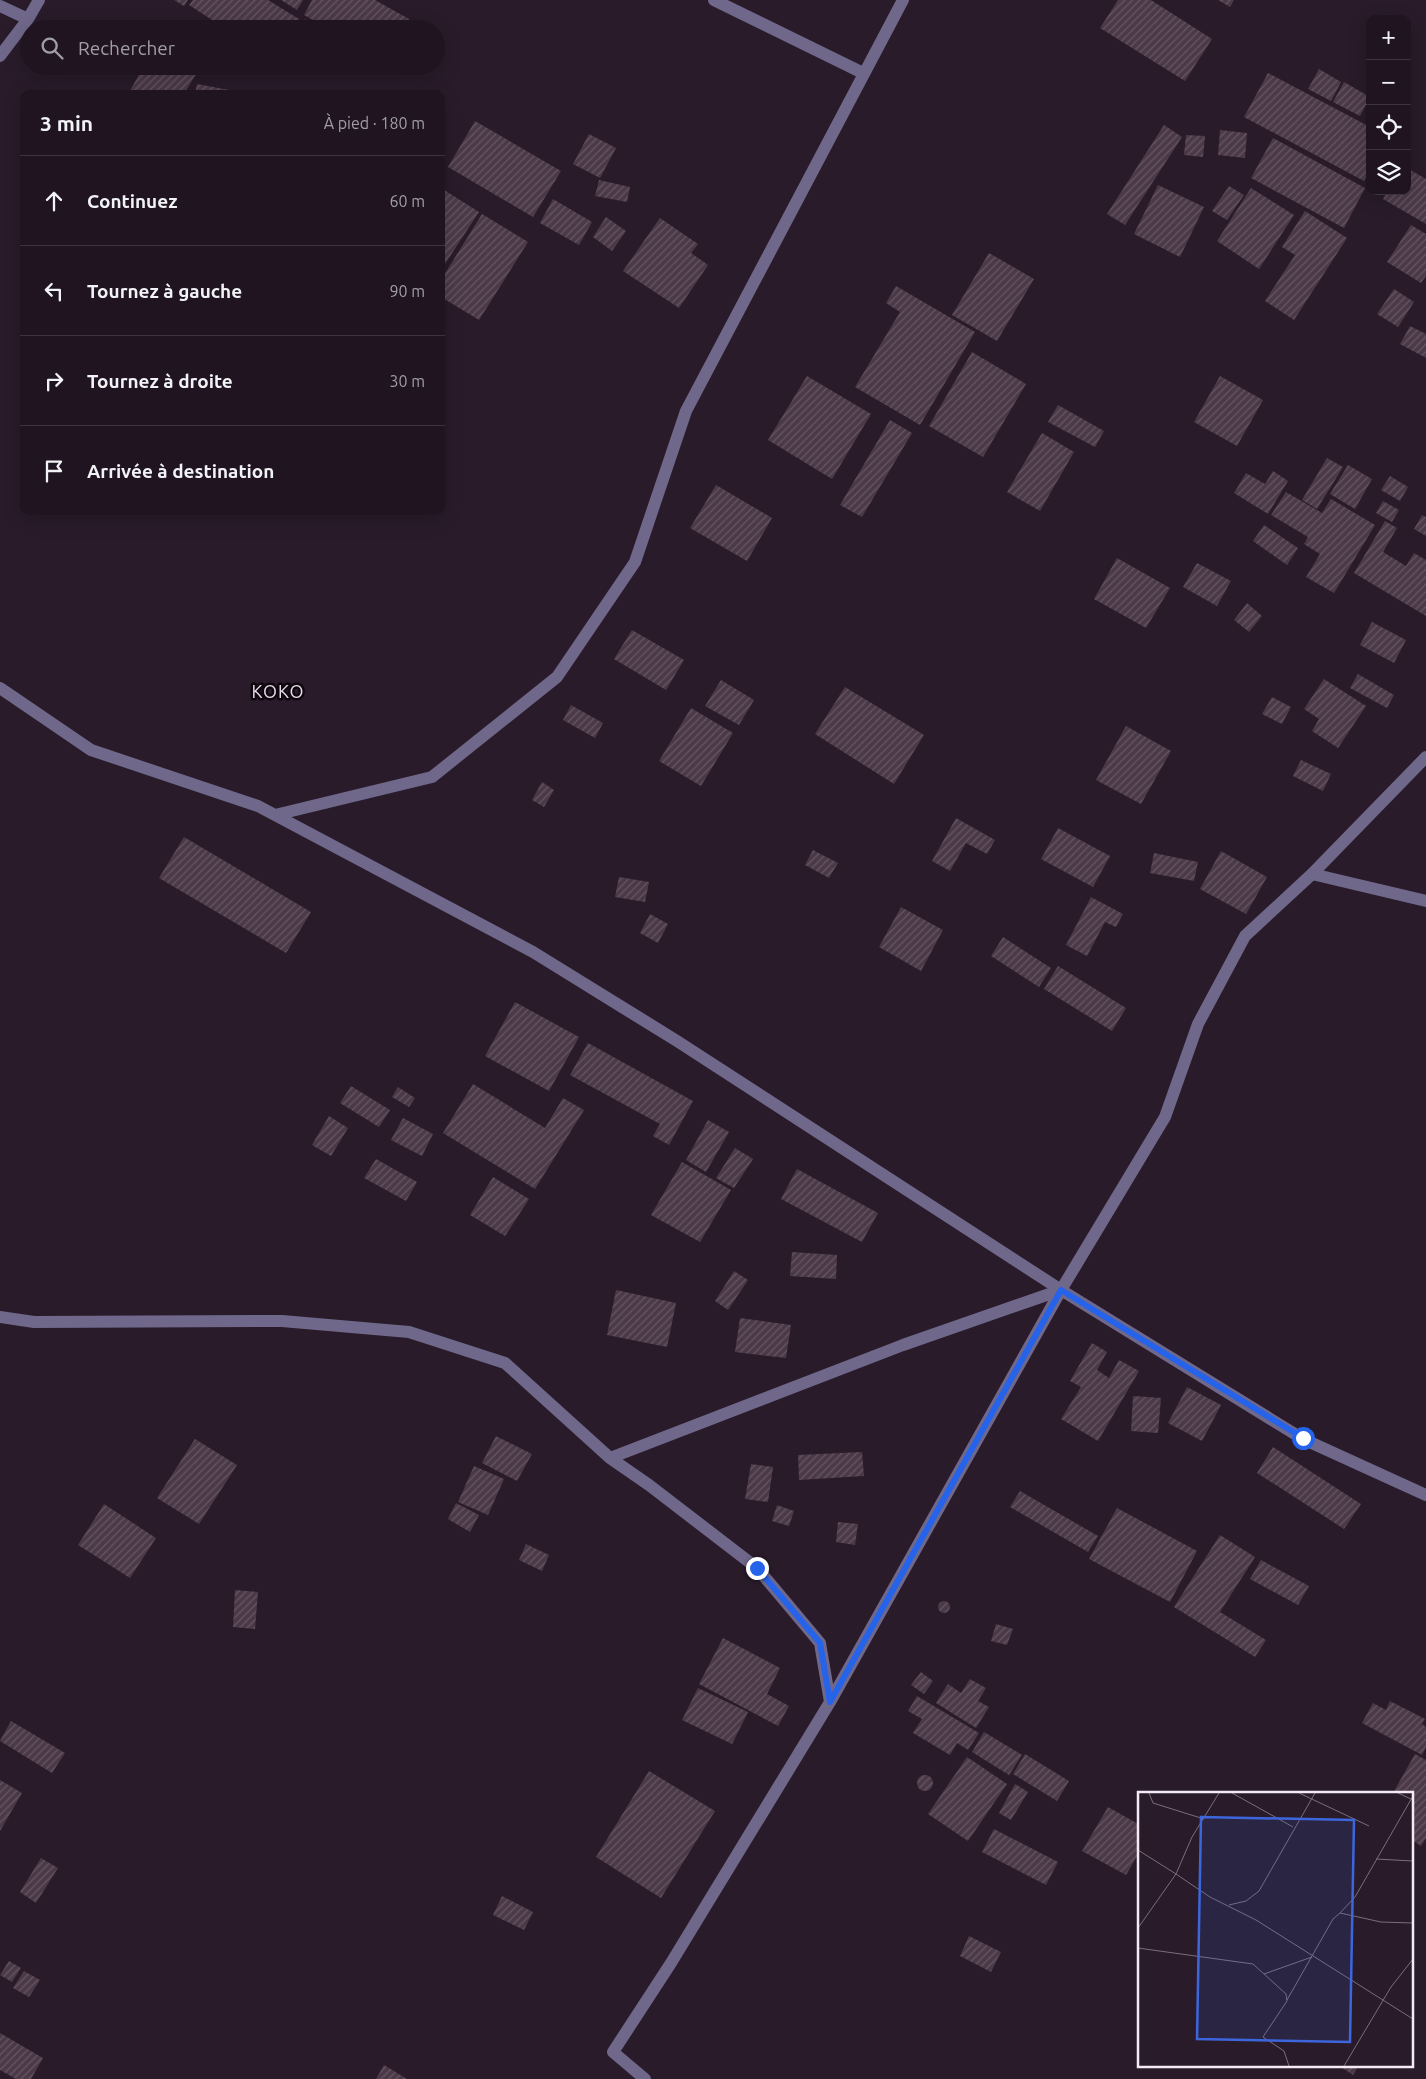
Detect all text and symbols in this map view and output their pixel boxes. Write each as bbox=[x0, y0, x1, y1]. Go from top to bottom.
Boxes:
map controls bbox=[1366, 15, 1411, 195]
button: + bbox=[1366, 15, 1411, 60]
search box bbox=[20, 20, 445, 75]
icon: search bbox=[38, 34, 66, 62]
text: Rechercher bbox=[78, 37, 175, 59]
button: − bbox=[1366, 60, 1411, 105]
button: locate bbox=[1366, 105, 1411, 150]
text: 3 min bbox=[40, 111, 93, 135]
text: À pied · 180 m bbox=[324, 114, 425, 132]
button: layers bbox=[1366, 150, 1411, 195]
icon: ahead bbox=[40, 187, 68, 215]
text: Continuez bbox=[87, 190, 177, 212]
text: 60 m bbox=[389, 192, 425, 210]
icon: left bbox=[40, 277, 68, 305]
text: Tournez à gauche bbox=[87, 280, 242, 302]
text: 90 m bbox=[389, 282, 425, 300]
icon: right bbox=[40, 367, 68, 395]
text: Tournez à droite bbox=[87, 370, 233, 392]
text: 30 m bbox=[389, 372, 425, 390]
icon: arrive bbox=[40, 457, 68, 485]
text: Arrivée à destination bbox=[87, 460, 274, 482]
district label: KOKO bbox=[252, 681, 304, 701]
route start bbox=[1292, 1427, 1315, 1450]
route end bbox=[746, 1557, 769, 1580]
inset map bbox=[1138, 1792, 1414, 2066]

